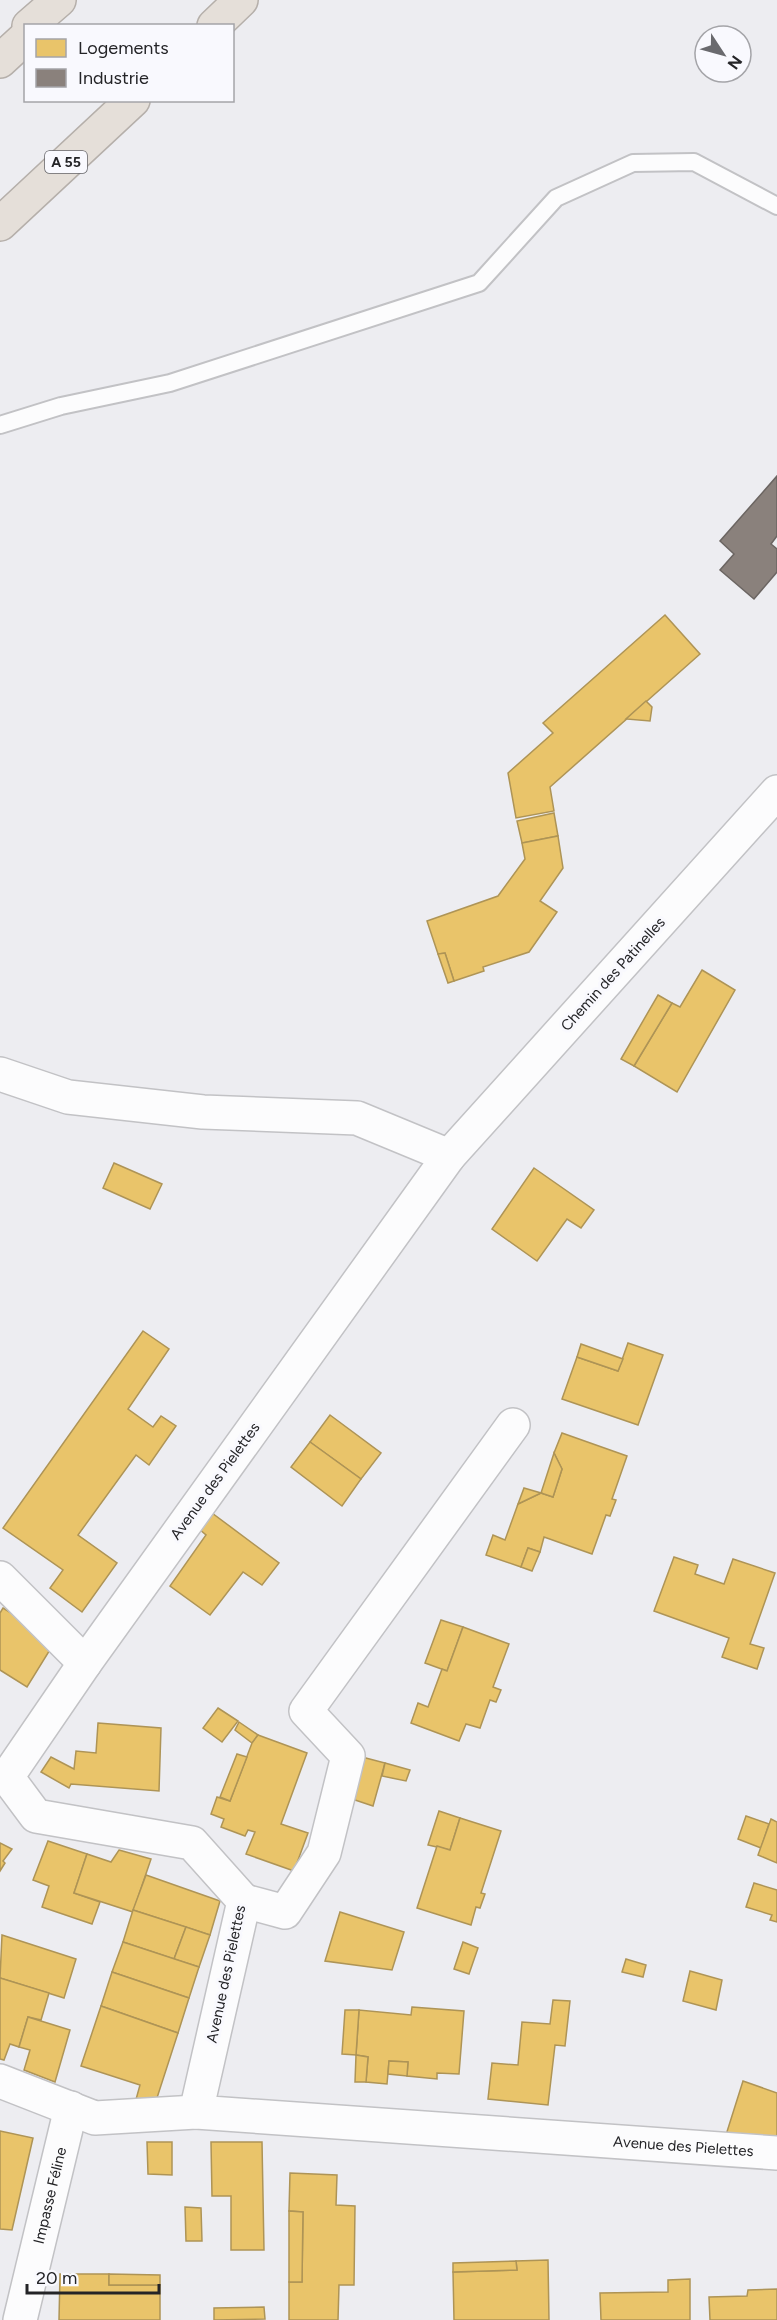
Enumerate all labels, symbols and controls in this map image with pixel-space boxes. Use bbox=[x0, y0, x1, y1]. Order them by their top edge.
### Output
legend bbox=[24, 24, 234, 102]
north arrow bbox=[693, 24, 753, 84]
text: Logements bbox=[78, 37, 169, 59]
text: N bbox=[723, 52, 746, 73]
text: Industrie bbox=[78, 67, 149, 89]
road number: A 55 bbox=[45, 151, 87, 173]
street label: Chemin des Patinelles bbox=[557, 913, 669, 1035]
street label: Avenue des Pielettes bbox=[166, 1419, 264, 1543]
street label: Avenue des Pielettes bbox=[203, 1903, 249, 2045]
street label: Avenue des Pielettes bbox=[613, 2132, 754, 2160]
street label: Impasse Féline bbox=[30, 2145, 70, 2246]
scale bar bbox=[27, 2257, 159, 2295]
text: 20 m bbox=[36, 2267, 77, 2289]

